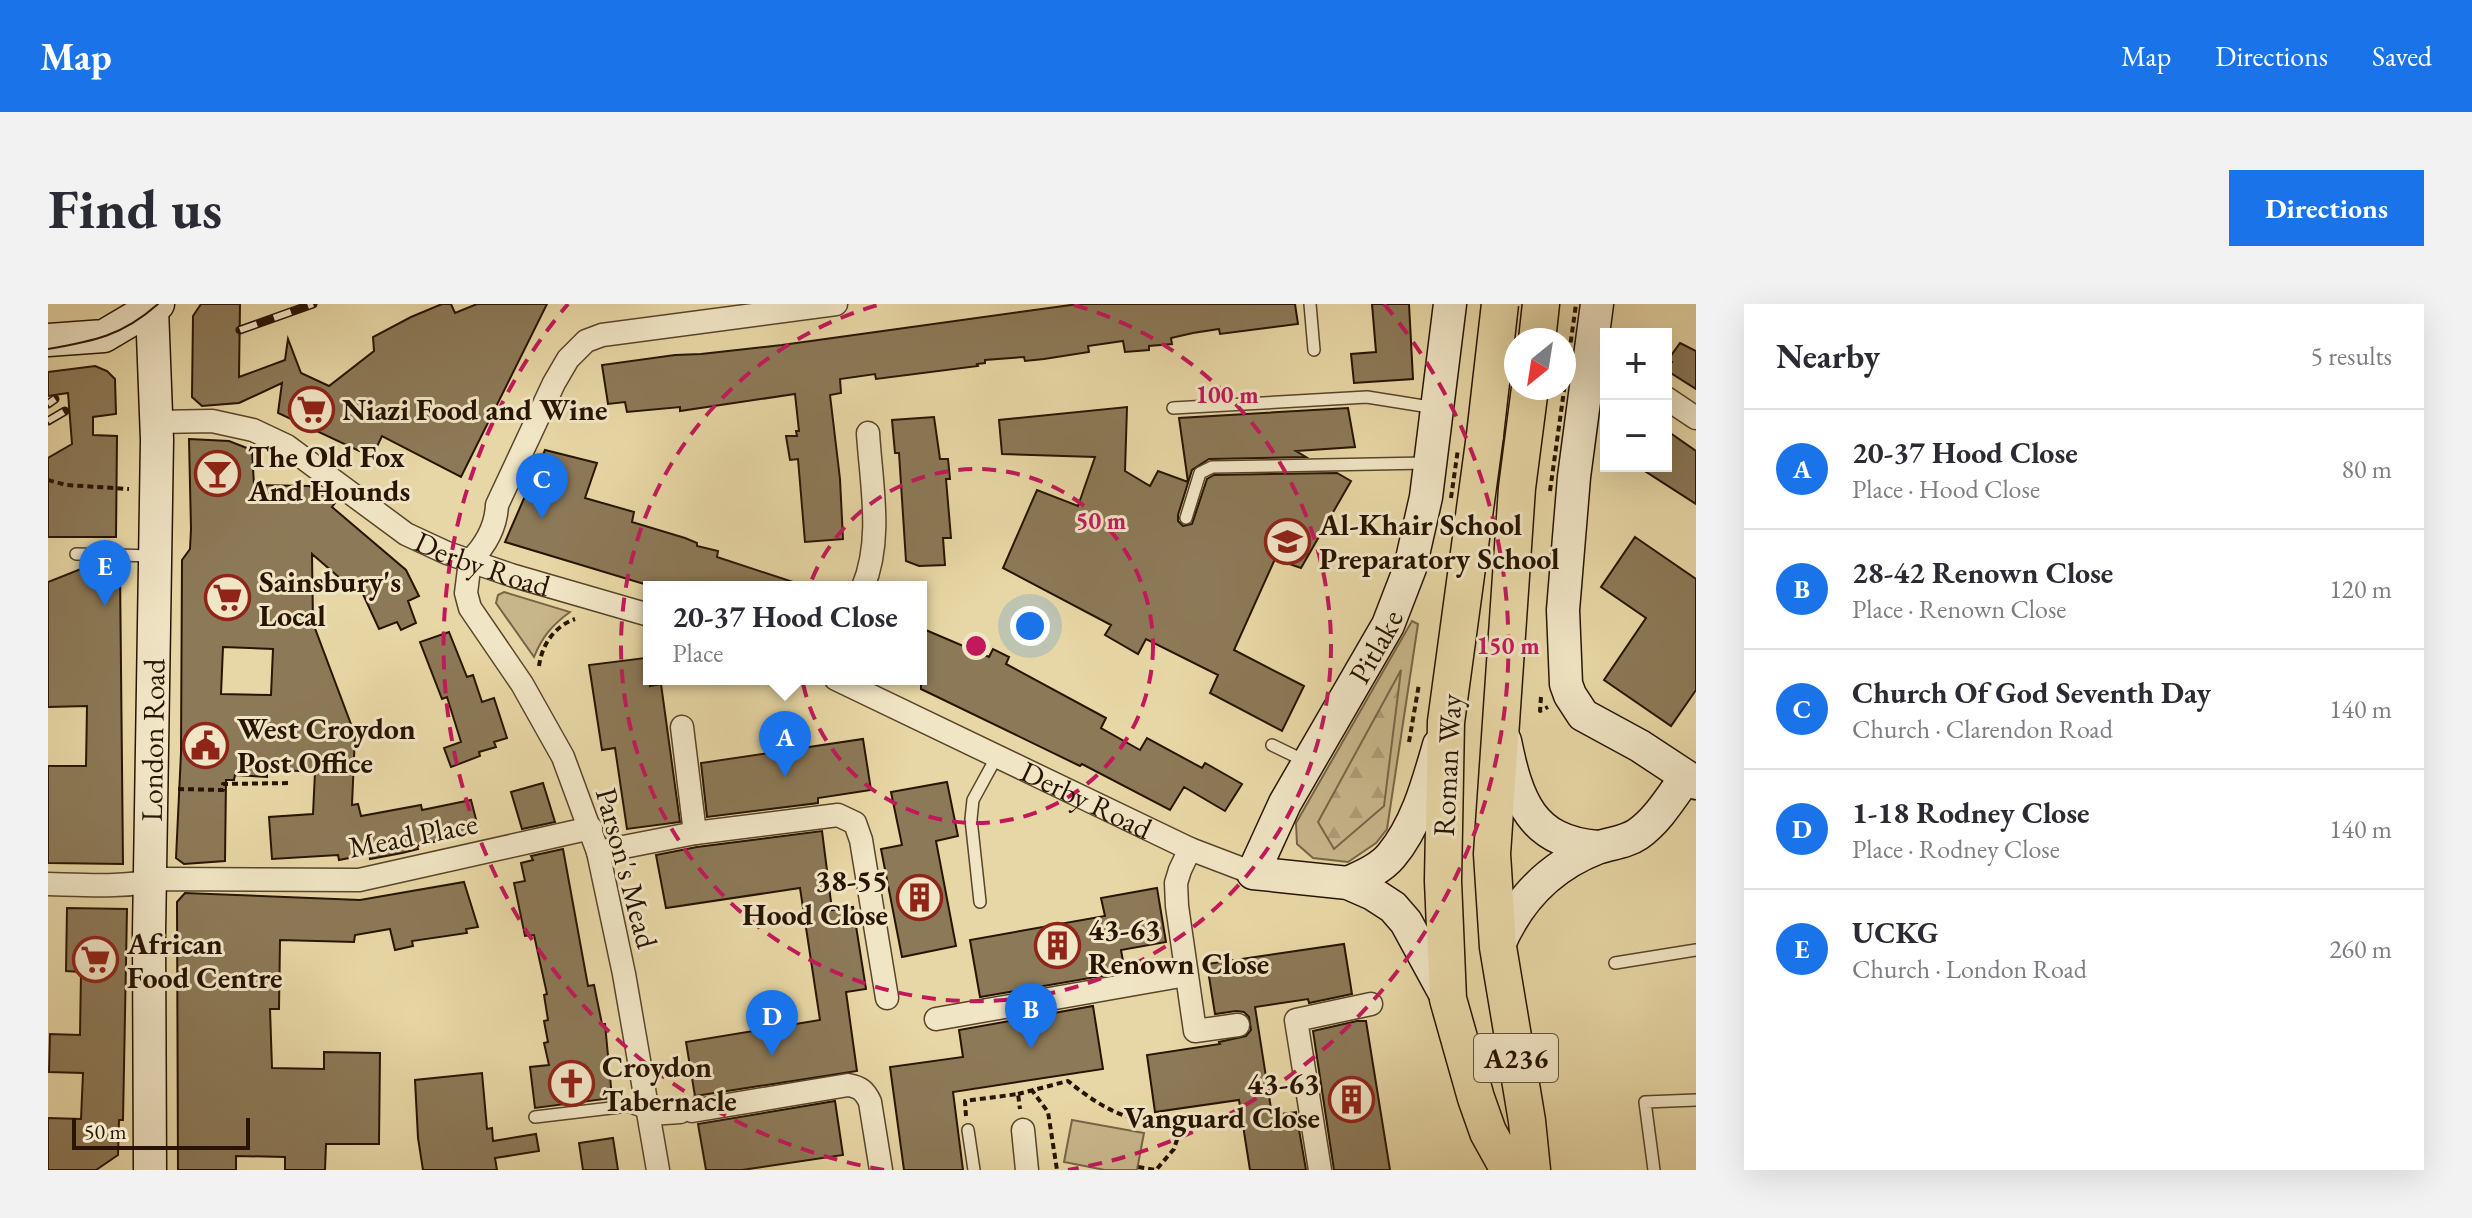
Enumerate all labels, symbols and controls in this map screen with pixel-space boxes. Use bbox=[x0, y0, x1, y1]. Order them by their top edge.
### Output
text: Map bbox=[40, 32, 112, 81]
text: Map bbox=[2121, 38, 2171, 74]
text: Directions bbox=[2215, 38, 2328, 74]
text: Saved bbox=[2372, 38, 2432, 74]
button: Directions bbox=[2229, 170, 2424, 246]
text: Find us bbox=[48, 172, 222, 245]
north arrow bbox=[1504, 328, 1576, 400]
map controls bbox=[1600, 328, 1672, 472]
button: + bbox=[1600, 328, 1672, 400]
text: Nearby bbox=[1776, 334, 1880, 378]
text: 5 results bbox=[2311, 339, 2392, 373]
text: 100 m bbox=[1195, 379, 1259, 410]
supermarket icon: Niazi Food and Wine bbox=[287, 385, 335, 433]
place label: Niazi Food and Wine bbox=[342, 390, 607, 429]
button: − bbox=[1600, 400, 1672, 472]
text: 20-37 Hood Close bbox=[1852, 433, 2078, 472]
place label: The Old Fox And Hounds bbox=[247, 437, 410, 510]
bar icon: The Old Fox And Hounds bbox=[193, 449, 241, 497]
text: A bbox=[1793, 452, 1811, 486]
text: 80 m bbox=[2342, 452, 2392, 486]
pin: C bbox=[516, 453, 568, 519]
text: Place · Hood Close bbox=[1852, 472, 2040, 506]
text: 50 m bbox=[1076, 505, 1126, 536]
place label: Al-Khair School Preparatory School bbox=[1318, 505, 1560, 578]
school or university icon: Al-Khair School Preparatory School bbox=[1264, 517, 1312, 565]
street label: Derby Road bbox=[409, 521, 556, 605]
pin: E bbox=[79, 540, 131, 606]
text: 28-42 Renown Close bbox=[1852, 553, 2113, 592]
place label: Sainsbury's Local bbox=[259, 562, 401, 635]
text: B bbox=[1794, 572, 1810, 606]
text: 120 m bbox=[2329, 572, 2392, 606]
supermarket icon: Sainsbury's Local bbox=[204, 574, 252, 622]
popup bbox=[643, 581, 927, 685]
text: Place · Renown Close bbox=[1852, 592, 2067, 626]
text: 20-37 Hood Close bbox=[672, 597, 898, 636]
street label: Pitlake bbox=[1339, 605, 1411, 690]
your location bbox=[1010, 606, 1050, 646]
text: 150 m bbox=[1476, 630, 1540, 661]
centre of rings bbox=[962, 632, 990, 660]
text: Place bbox=[672, 636, 723, 670]
street label: London Road bbox=[131, 657, 173, 822]
text: Church Of God Seventh Day bbox=[1852, 673, 2211, 712]
street label: Roman Way bbox=[1424, 692, 1470, 837]
text: C bbox=[1793, 692, 1811, 726]
text: 140 m bbox=[2329, 692, 2392, 726]
place label: West Croydon Post Office bbox=[237, 709, 416, 782]
pin: A bbox=[759, 711, 811, 777]
text: Church · Clarendon Road bbox=[1852, 712, 2113, 746]
public building icon: West Croydon Post Office bbox=[182, 721, 230, 769]
street label: Derby Road bbox=[1015, 751, 1159, 848]
street label: Parson's Mead bbox=[587, 784, 667, 953]
text: 1-18 Rodney Close bbox=[1852, 793, 2089, 832]
street label: Mead Place bbox=[345, 803, 481, 867]
text: D bbox=[1792, 812, 1812, 846]
text: 140 m bbox=[2329, 812, 2392, 846]
text: Place · Rodney Close bbox=[1852, 832, 2060, 866]
place label: 38-55 Hood Close bbox=[742, 861, 888, 934]
building icon: 38-55 Hood Close bbox=[895, 873, 943, 921]
place label: 43-63 Renown Close bbox=[1088, 910, 1269, 983]
text: UCKG bbox=[1852, 913, 1939, 952]
building icon: 43-63 Renown Close bbox=[1033, 922, 1081, 970]
place label: African Food Centre bbox=[126, 924, 282, 997]
text: E bbox=[1795, 932, 1809, 966]
text: 260 m bbox=[2329, 932, 2392, 966]
supermarket icon: African Food Centre bbox=[72, 936, 120, 984]
text: Church · London Road bbox=[1852, 952, 2087, 986]
pin: B bbox=[1005, 983, 1057, 1049]
pin: D bbox=[746, 990, 798, 1056]
road number: A236 bbox=[1474, 1034, 1558, 1082]
place label: Croydon Tabernacle bbox=[602, 1047, 737, 1120]
church icon: Croydon Tabernacle bbox=[547, 1059, 595, 1107]
place label: 43-63 Vanguard Close bbox=[1124, 1064, 1320, 1137]
building icon: 43-63 Vanguard Close bbox=[1327, 1076, 1375, 1124]
scale bar bbox=[72, 1114, 250, 1150]
text: 50 m bbox=[84, 1117, 127, 1146]

